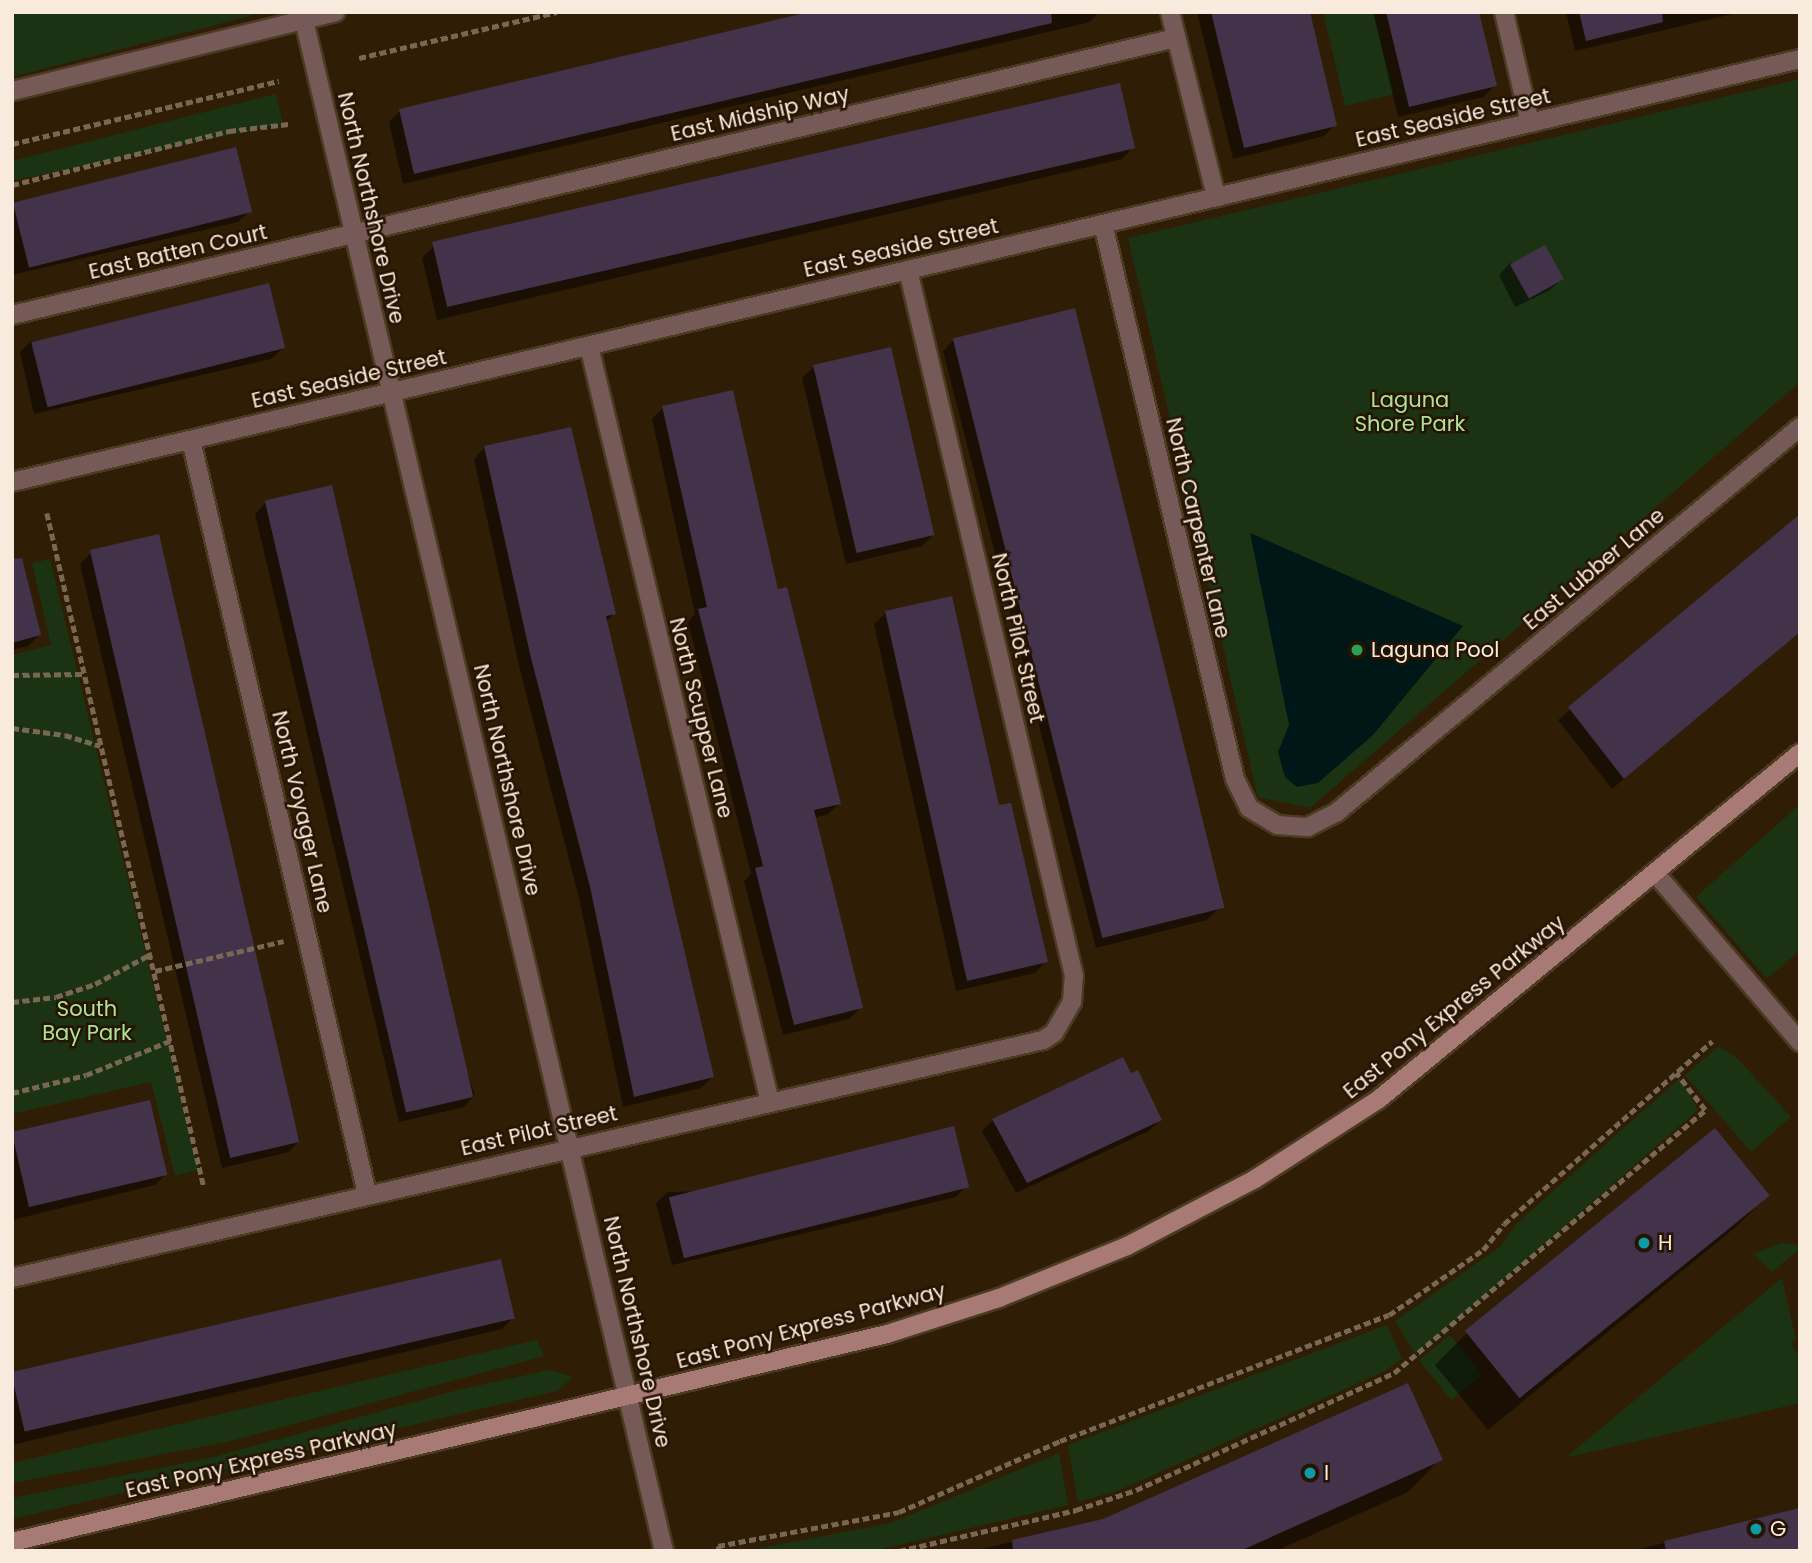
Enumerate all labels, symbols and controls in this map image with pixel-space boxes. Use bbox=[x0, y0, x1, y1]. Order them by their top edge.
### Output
street label: East Midship Way bbox=[668, 81, 852, 147]
street label: East Seaside Street bbox=[1353, 83, 1553, 153]
street label: North Northshore Drive bbox=[332, 90, 410, 326]
street label: East Seaside Street bbox=[801, 213, 1001, 283]
street label: East Batten Court bbox=[86, 219, 270, 285]
street label: East Seaside Street bbox=[249, 344, 449, 414]
park label: Laguna Shore Park bbox=[1355, 387, 1465, 437]
street label: North Carpenter Lane bbox=[1160, 415, 1236, 641]
street label: East Lubber Lane bbox=[1518, 503, 1670, 635]
street label: North Pilot Street bbox=[986, 551, 1050, 725]
street label: North Scupper Lane bbox=[664, 615, 738, 821]
place label: Laguna Pool bbox=[1371, 637, 1499, 663]
marker: Laguna Pool bbox=[1349, 642, 1365, 658]
street label: North Northshore Drive bbox=[468, 662, 546, 898]
street label: North Voyager Lane bbox=[266, 708, 338, 916]
street label: East Pony Express Parkway bbox=[1338, 910, 1570, 1104]
park label: South Bay Park bbox=[42, 996, 132, 1046]
street label: East Pilot Street bbox=[458, 1101, 620, 1161]
street label: North Northshore Drive bbox=[598, 1214, 676, 1450]
place label: H bbox=[1658, 1230, 1673, 1256]
marker: H bbox=[1636, 1235, 1652, 1251]
street label: East Pony Express Parkway bbox=[674, 1278, 948, 1374]
street label: East Pony Express Parkway bbox=[123, 1417, 399, 1503]
place label: I bbox=[1324, 1460, 1329, 1486]
marker: I bbox=[1302, 1465, 1318, 1481]
place label: G bbox=[1770, 1516, 1786, 1542]
marker: G bbox=[1748, 1521, 1764, 1537]

